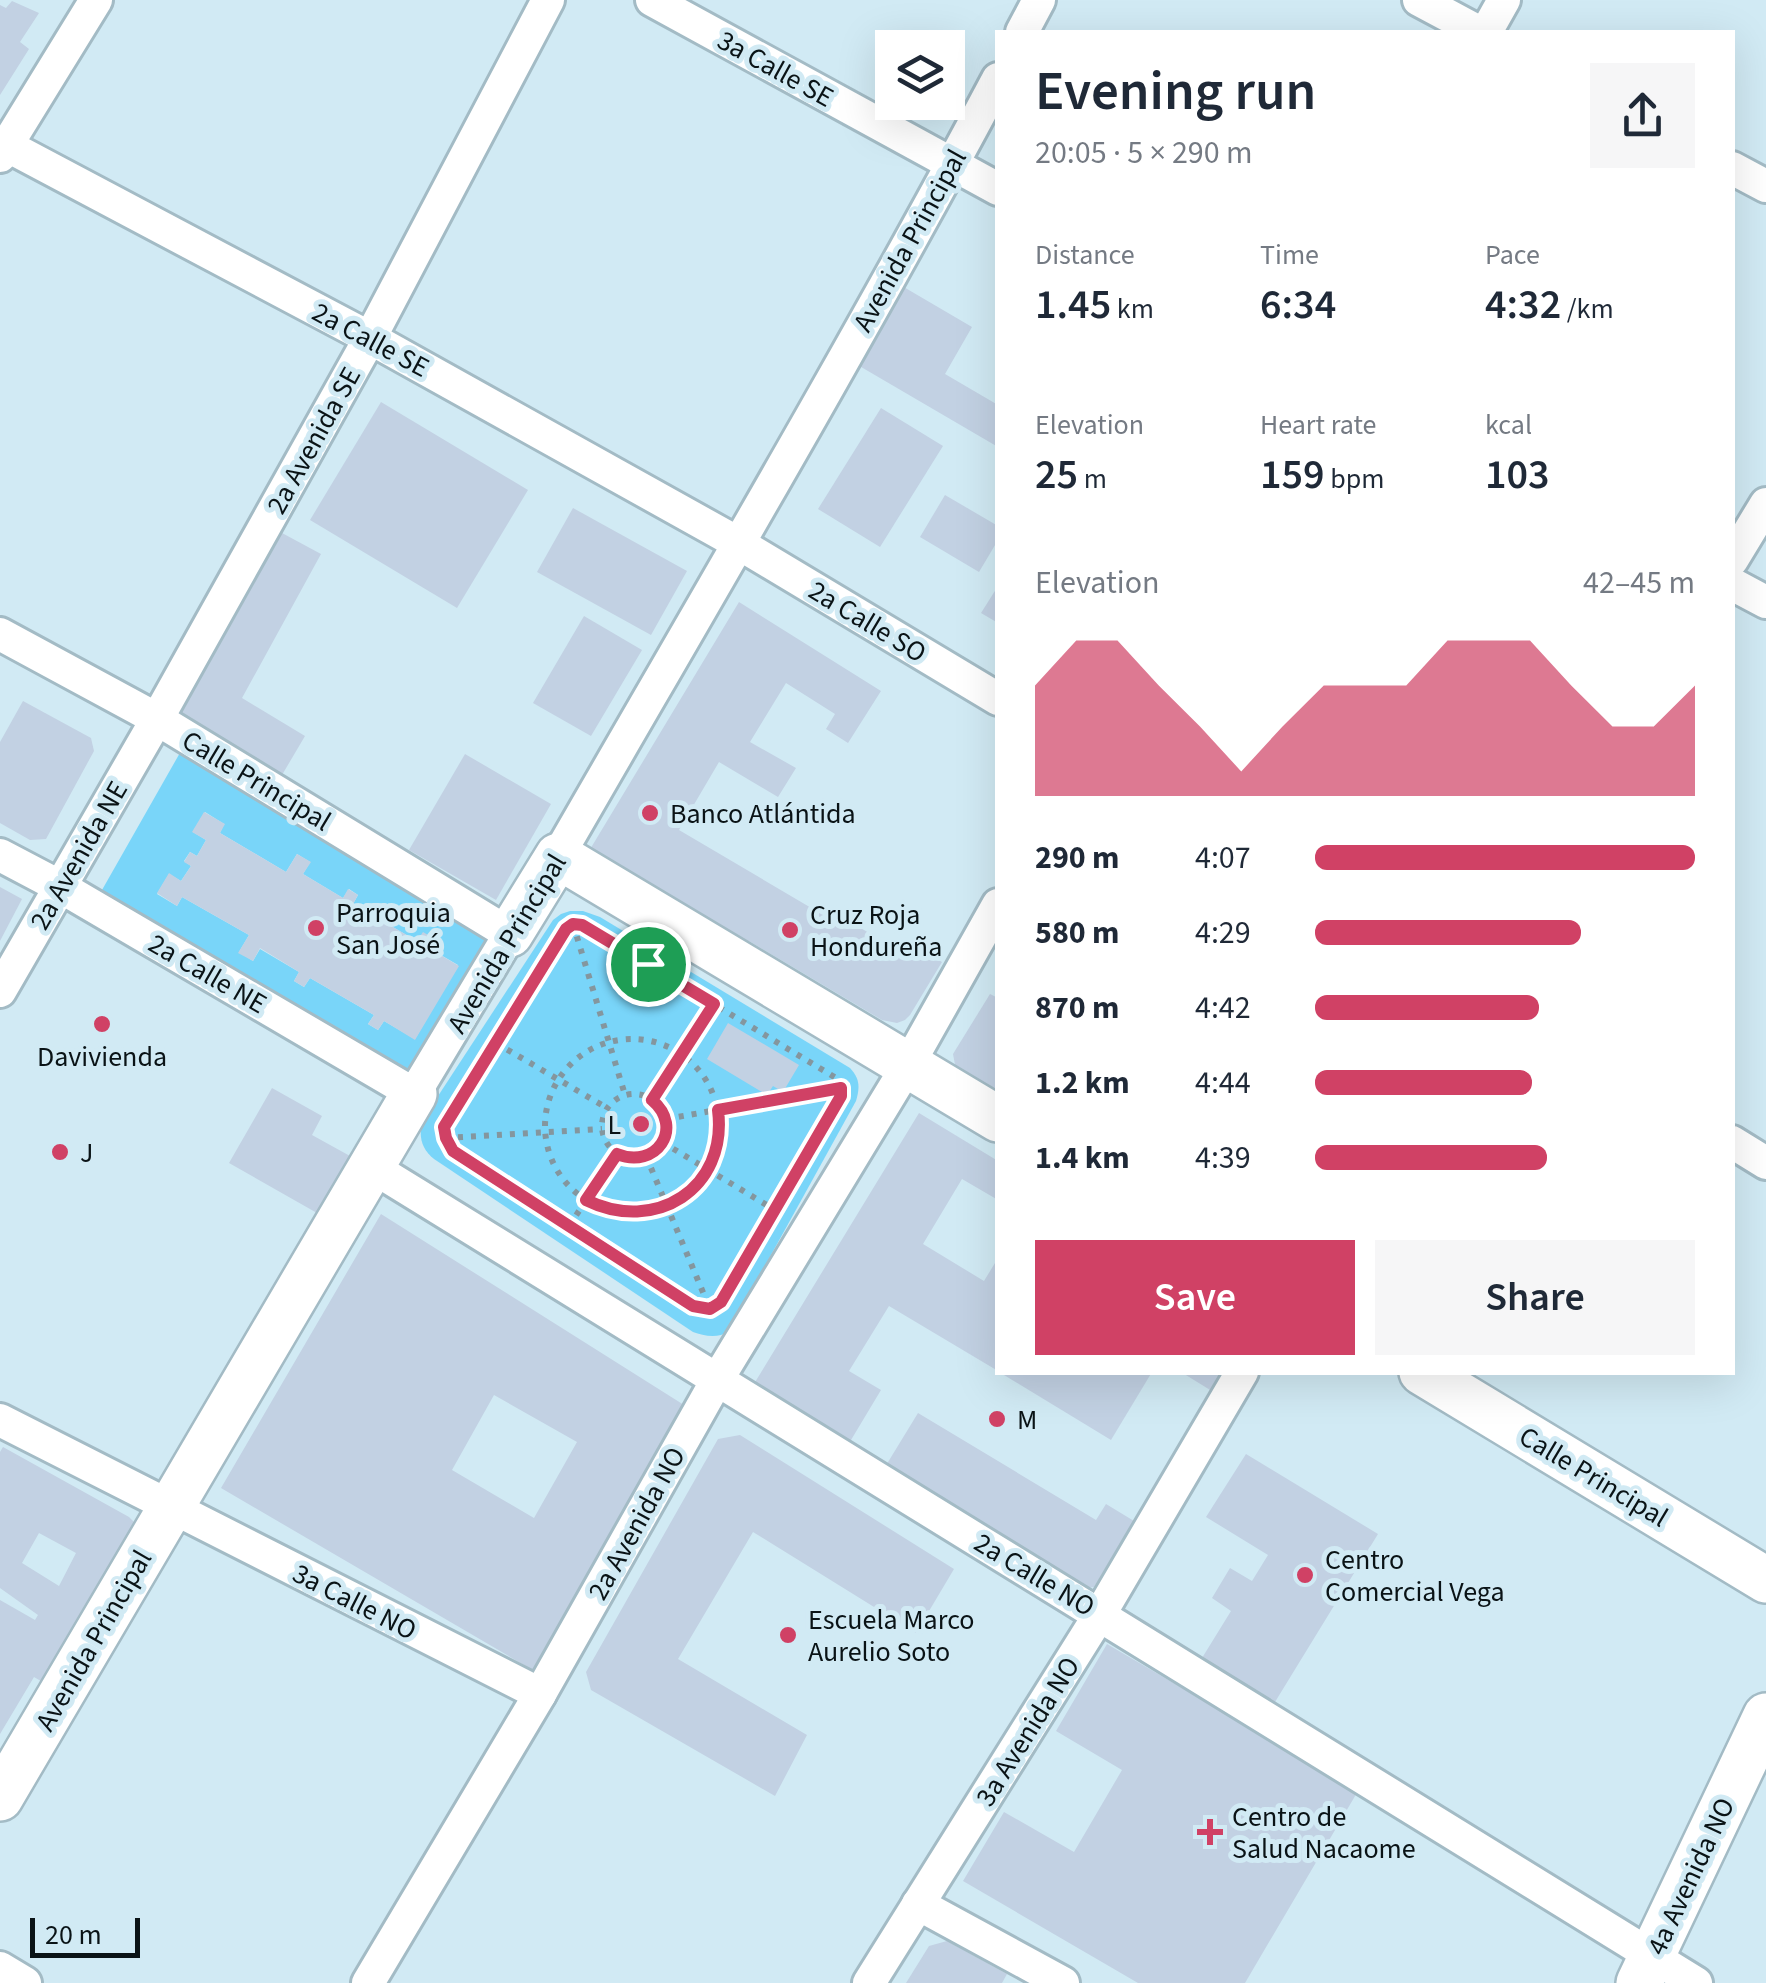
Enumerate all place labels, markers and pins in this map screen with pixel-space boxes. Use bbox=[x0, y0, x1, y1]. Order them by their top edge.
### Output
place label: Banco Atlántida bbox=[670, 794, 856, 834]
marker: Banco Atlántida bbox=[639, 802, 661, 824]
place label: Parroquia San José bbox=[336, 893, 451, 965]
place label: Cruz Roja Hondureña bbox=[810, 895, 942, 967]
marker: Parroquia San José bbox=[305, 917, 327, 939]
marker: Cruz Roja Hondureña bbox=[779, 919, 801, 941]
pin bbox=[606, 922, 691, 1007]
marker: Davivienda bbox=[91, 1013, 113, 1035]
place label: Davivienda bbox=[37, 1037, 167, 1077]
place label: L bbox=[607, 1105, 621, 1145]
marker: L bbox=[630, 1113, 652, 1135]
place label: J bbox=[80, 1133, 93, 1173]
marker: J bbox=[49, 1141, 71, 1163]
place label: M bbox=[1017, 1400, 1037, 1440]
marker: M bbox=[986, 1408, 1008, 1430]
place label: Centro Comercial Vega bbox=[1325, 1540, 1505, 1612]
marker: Centro Comercial Vega bbox=[1294, 1564, 1316, 1586]
place label: Escuela Marco Aurelio Soto bbox=[808, 1600, 975, 1672]
marker: Escuela Marco Aurelio Soto bbox=[777, 1624, 799, 1646]
place label: Centro de Salud Nacaome bbox=[1232, 1797, 1416, 1869]
marker: Centro de Salud Nacaome bbox=[1197, 1819, 1223, 1845]

